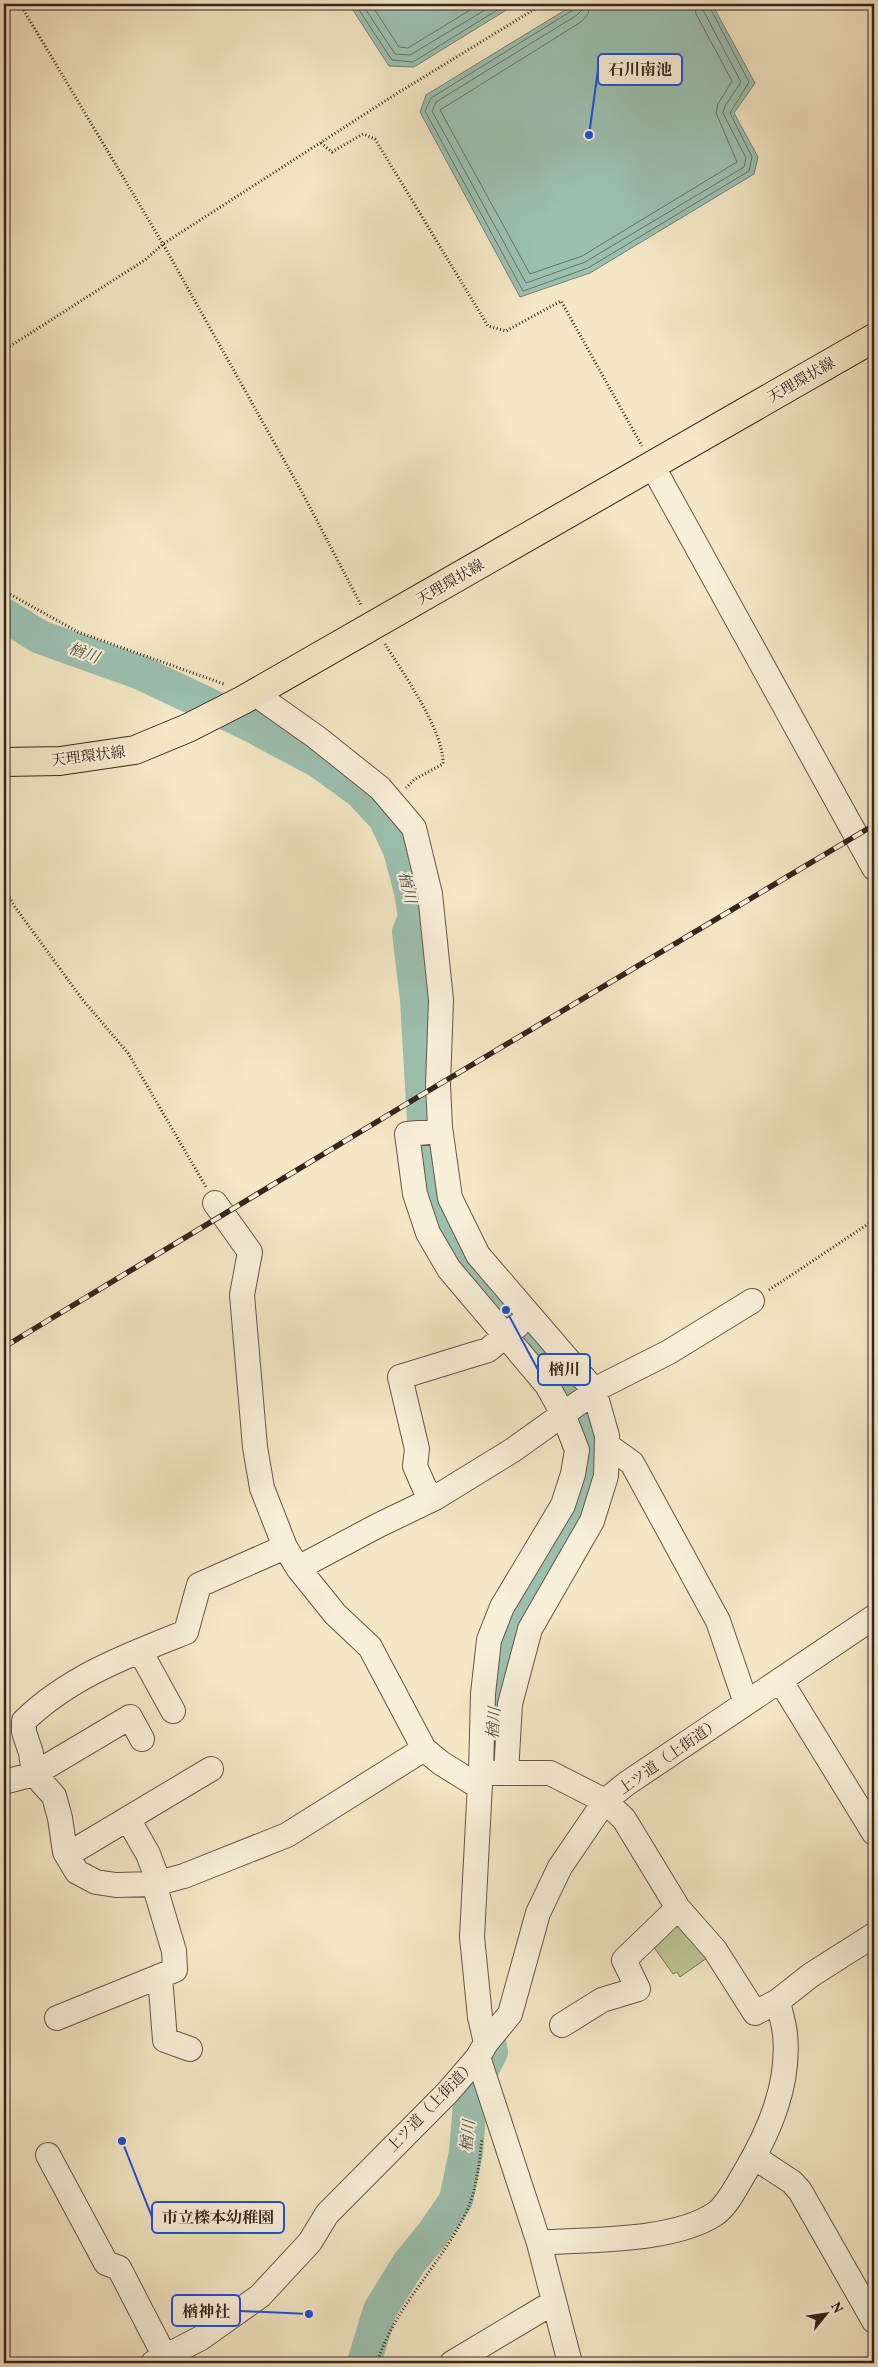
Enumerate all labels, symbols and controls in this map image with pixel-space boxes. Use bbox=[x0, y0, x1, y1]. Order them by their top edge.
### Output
callout: 石川南池 bbox=[598, 54, 682, 85]
text: 石川南池 bbox=[608, 60, 672, 82]
street label: 天理環状線 bbox=[764, 353, 839, 409]
street label: 天理環状線 bbox=[413, 555, 488, 611]
water label: 楢川 bbox=[65, 638, 104, 670]
street label: 天理環状線 bbox=[50, 742, 127, 772]
water label: 楢川 bbox=[392, 869, 421, 907]
callout: 楢川 bbox=[538, 1354, 590, 1385]
text: 楢川 bbox=[548, 1360, 580, 1382]
water label: 楢川 bbox=[483, 1704, 507, 1740]
street label: 上ツ道（上街道） bbox=[615, 1714, 725, 1800]
street label: 上ツ道（上街道） bbox=[383, 2057, 481, 2158]
water label: 楢川 bbox=[457, 2117, 482, 2153]
callout: 市立檪本幼稚園 bbox=[152, 2202, 284, 2233]
text: 市立檪本幼稚園 bbox=[162, 2208, 274, 2230]
north arrow bbox=[800, 2290, 850, 2340]
callout: 楢神社 bbox=[172, 2295, 240, 2326]
text: N bbox=[825, 2299, 847, 2317]
text: 楢神社 bbox=[182, 2302, 230, 2324]

